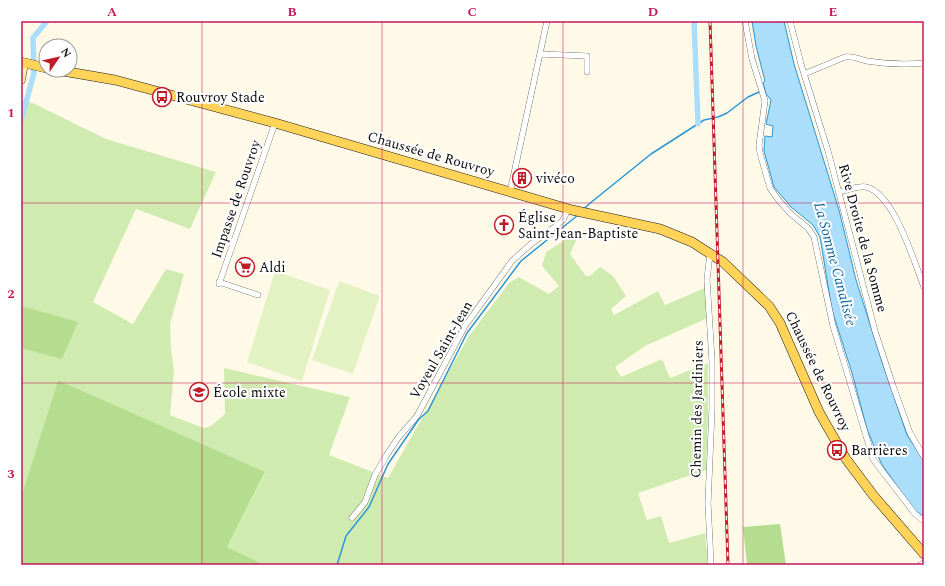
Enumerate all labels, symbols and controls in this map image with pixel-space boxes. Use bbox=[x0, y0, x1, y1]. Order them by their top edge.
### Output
text: A bbox=[107, 2, 117, 22]
text: B bbox=[287, 2, 297, 22]
text: C bbox=[467, 2, 477, 22]
text: D bbox=[648, 2, 658, 22]
text: E bbox=[829, 2, 838, 22]
north arrow bbox=[38, 38, 78, 78]
text: N bbox=[56, 44, 75, 61]
bus stop icon: Rouvroy Stade bbox=[151, 86, 173, 108]
place label: Rouvroy Stade bbox=[176, 87, 265, 108]
text: 1 bbox=[7, 103, 15, 123]
street label: Chaussée de Rouvroy bbox=[365, 126, 498, 183]
street label: Impasse de Rouvroy bbox=[206, 136, 267, 261]
street label: Rive Droite de la Somme bbox=[833, 161, 893, 315]
building icon: vivéco bbox=[511, 167, 533, 189]
place label: vivéco bbox=[535, 168, 575, 189]
water label: La Somme Canalisée bbox=[807, 199, 863, 329]
place label: Église Saint-Jean-Baptiste bbox=[518, 207, 638, 244]
church icon: Église Saint-Jean-Baptiste bbox=[493, 214, 515, 236]
supermarket icon: Aldi bbox=[234, 256, 256, 278]
place label: Aldi bbox=[259, 257, 286, 278]
text: 2 bbox=[7, 284, 15, 304]
street label: Voyeul Saint-Jean bbox=[404, 297, 478, 403]
street label: Chaussée de Rouvroy bbox=[780, 307, 857, 436]
street label: Chemin des Jardiniers bbox=[685, 340, 709, 478]
school or university icon: École mixte bbox=[188, 381, 210, 403]
place label: École mixte bbox=[213, 382, 286, 403]
bus stop icon: Barrières bbox=[826, 439, 848, 461]
place label: Barrières bbox=[851, 440, 908, 461]
text: 3 bbox=[7, 464, 15, 484]

